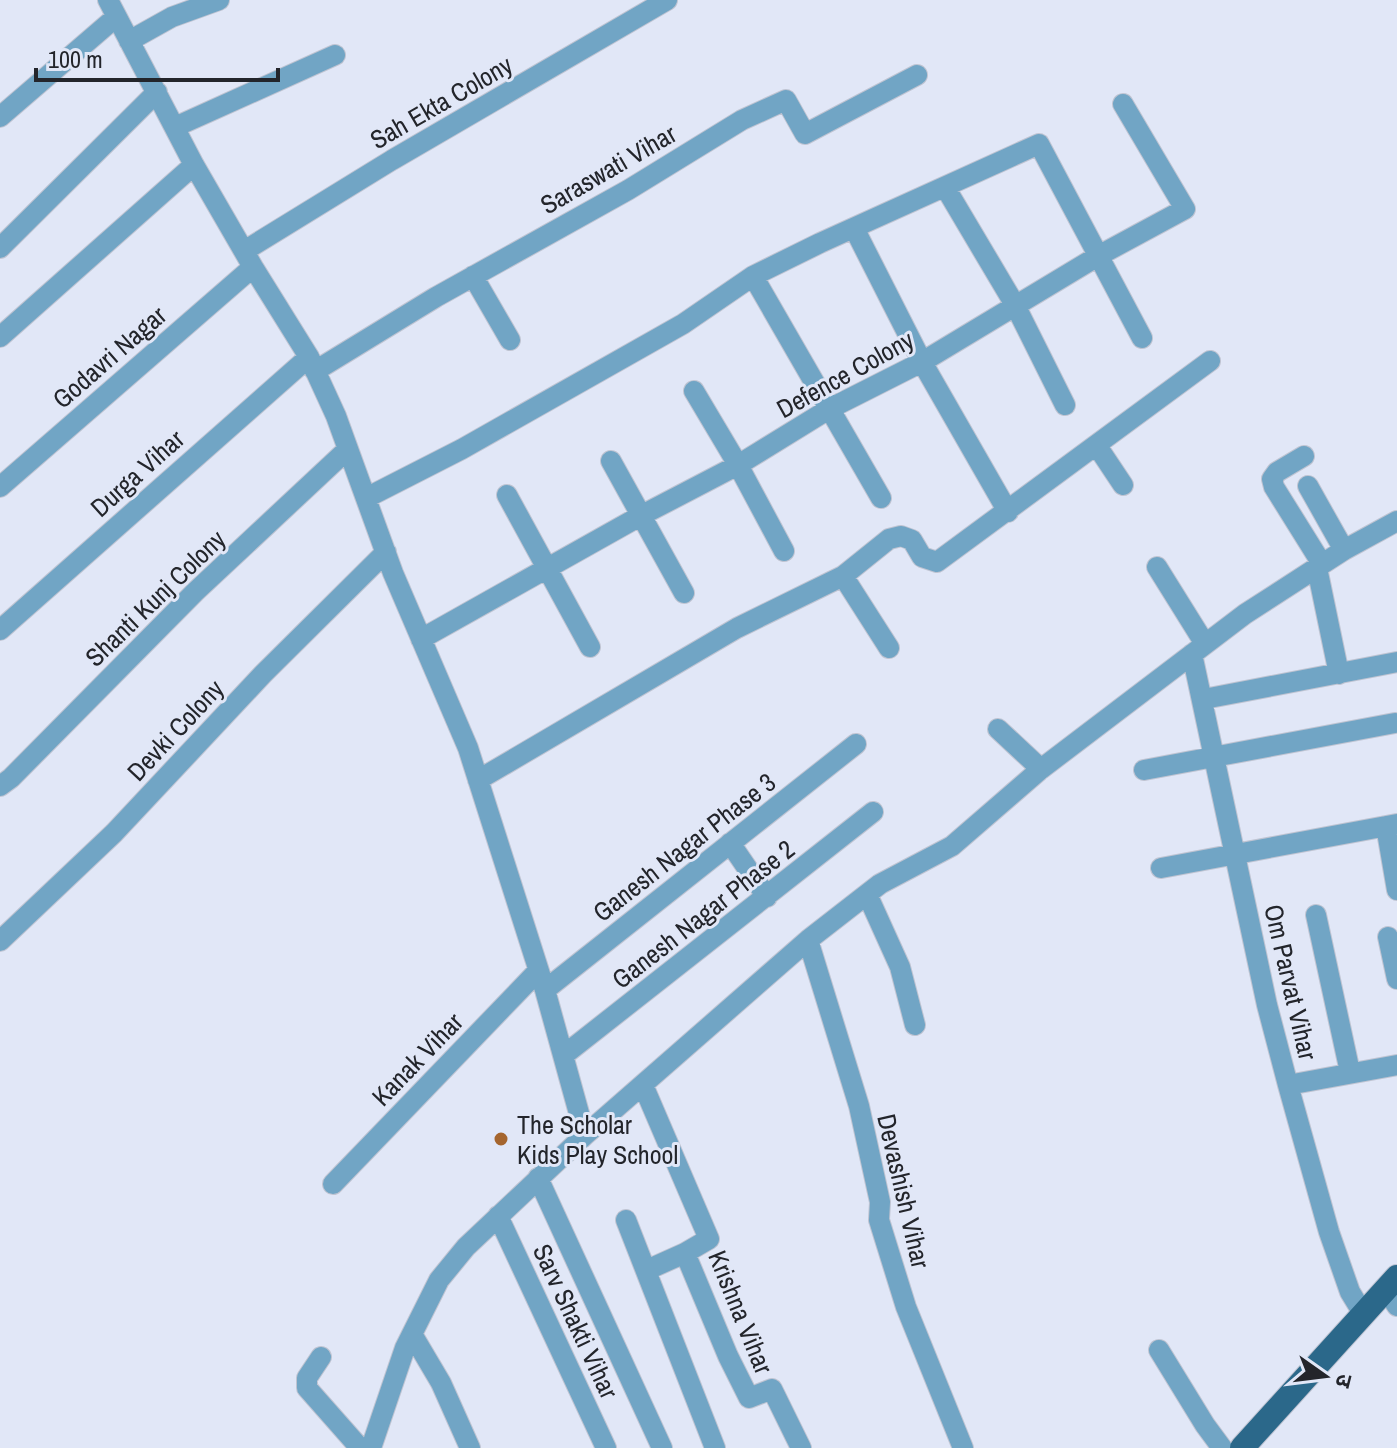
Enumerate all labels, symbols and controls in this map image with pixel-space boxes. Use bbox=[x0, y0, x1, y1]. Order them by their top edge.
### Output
scale bar bbox=[36, 32, 278, 82]
text: 100 m bbox=[48, 43, 103, 75]
street label: Sah Ekta Colony bbox=[363, 47, 519, 157]
street label: Saraswati Vihar bbox=[534, 116, 682, 222]
street label: Godavri Nagar bbox=[45, 298, 173, 416]
street label: Defence Colony bbox=[770, 322, 920, 426]
street label: Durga Vihar bbox=[83, 422, 191, 524]
street label: Shanti Kunj Colony bbox=[77, 522, 233, 674]
street label: Devki Colony bbox=[119, 671, 231, 788]
street label: Ganesh Nagar Phase 3 bbox=[585, 765, 783, 929]
street label: Ganesh Nagar Phase 2 bbox=[604, 832, 802, 996]
street label: Om Parvat Vihar bbox=[1256, 901, 1326, 1063]
street label: Kanak Vihar bbox=[364, 1005, 470, 1113]
place label: The Scholar Kids Play School bbox=[517, 1107, 678, 1172]
street label: Devashish Vihar bbox=[869, 1110, 939, 1272]
marker: The Scholar Kids Play School bbox=[492, 1130, 510, 1148]
street label: Sarv Shakti Vihar bbox=[525, 1238, 627, 1404]
street label: Krishna Vihar bbox=[700, 1245, 782, 1379]
north arrow bbox=[1285, 1336, 1365, 1416]
text: उ bbox=[1328, 1371, 1361, 1392]

